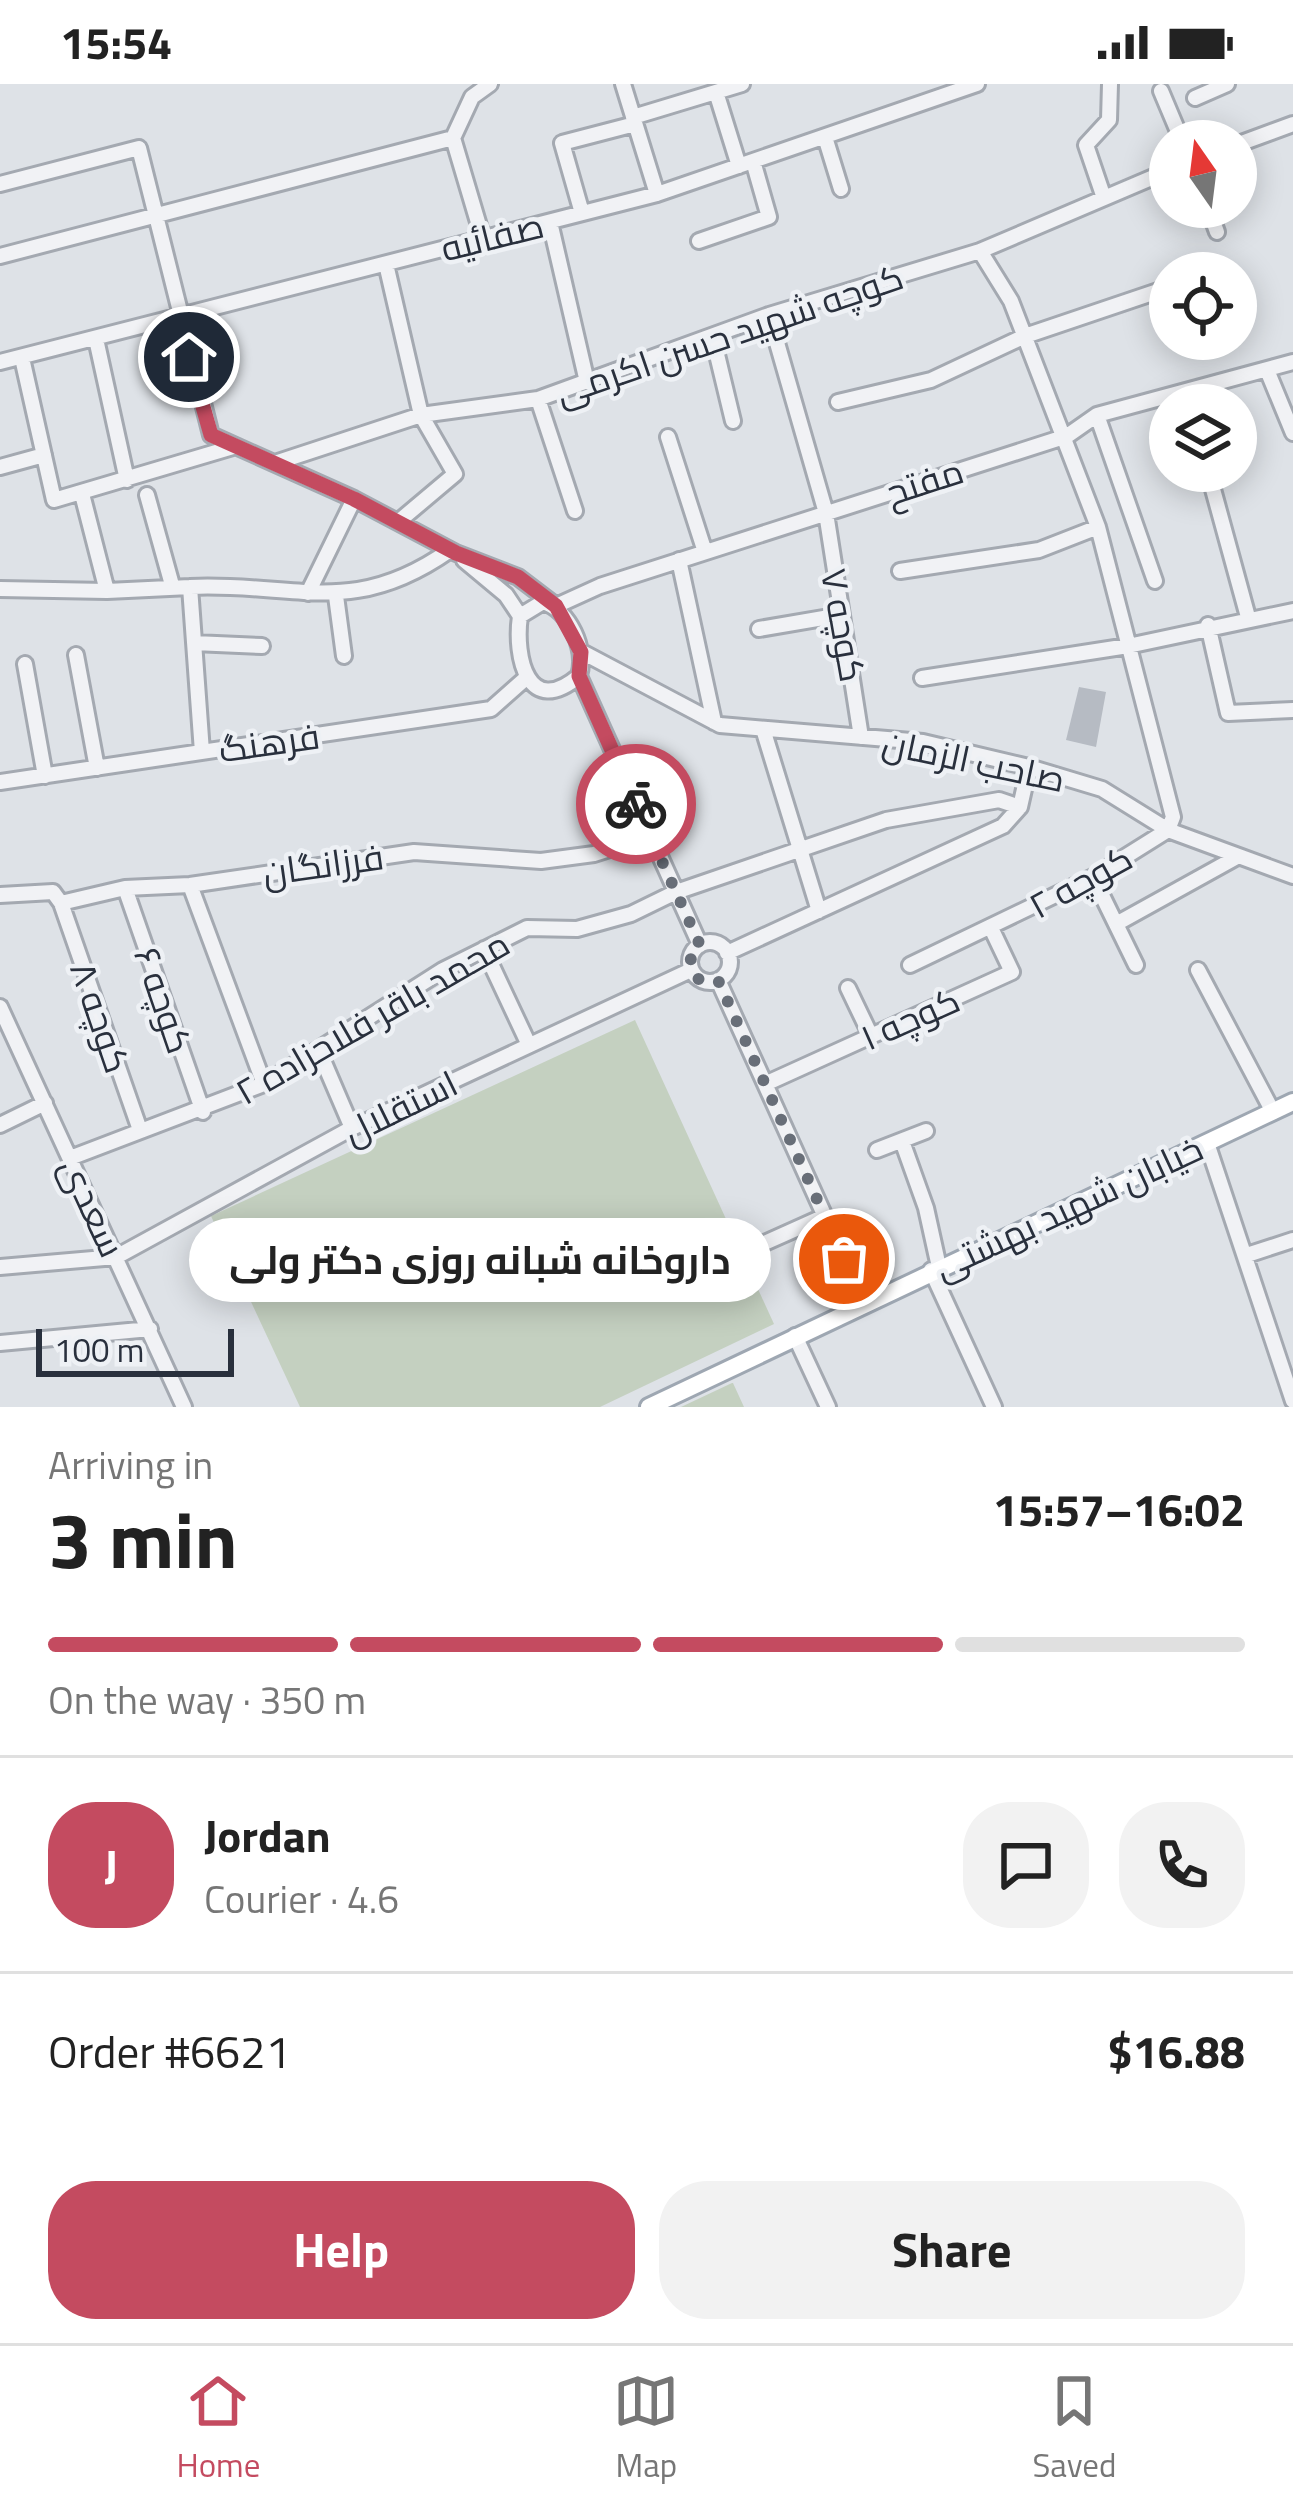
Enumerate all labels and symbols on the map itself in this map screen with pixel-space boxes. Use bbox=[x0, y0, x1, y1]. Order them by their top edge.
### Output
north arrow bbox=[1149, 120, 1257, 228]
street label: صفائیه bbox=[435, 197, 549, 275]
street label: کوچه شهید حسن اکرمی bbox=[548, 249, 910, 419]
pin bbox=[138, 306, 240, 408]
street label: مفتح bbox=[878, 443, 970, 519]
street label: کوچه ۷ bbox=[807, 564, 881, 686]
street label: فرهنگ bbox=[215, 708, 323, 776]
street label: صاحب الزمان bbox=[878, 714, 1070, 806]
courier bbox=[576, 744, 696, 864]
street label: فرزانگان bbox=[259, 828, 387, 900]
street label: کوچه ۲ bbox=[1018, 830, 1142, 932]
street label: محمد باقر فلاحزاده ۲ bbox=[224, 916, 520, 1118]
street label: کوچه ۶ bbox=[120, 939, 208, 1061]
street label: کوچه ۸ bbox=[56, 954, 146, 1080]
street label: کوچه ۱ bbox=[852, 972, 968, 1064]
street label: استقلال bbox=[333, 1056, 467, 1158]
street label: خیابان شهید بهشتی bbox=[924, 1121, 1212, 1293]
street label: سعدی bbox=[46, 1148, 140, 1266]
pin bbox=[793, 1208, 895, 1310]
callout: داروخانه شبانه روزی دکتر ولی bbox=[190, 1217, 772, 1301]
scale bar bbox=[36, 1323, 234, 1376]

